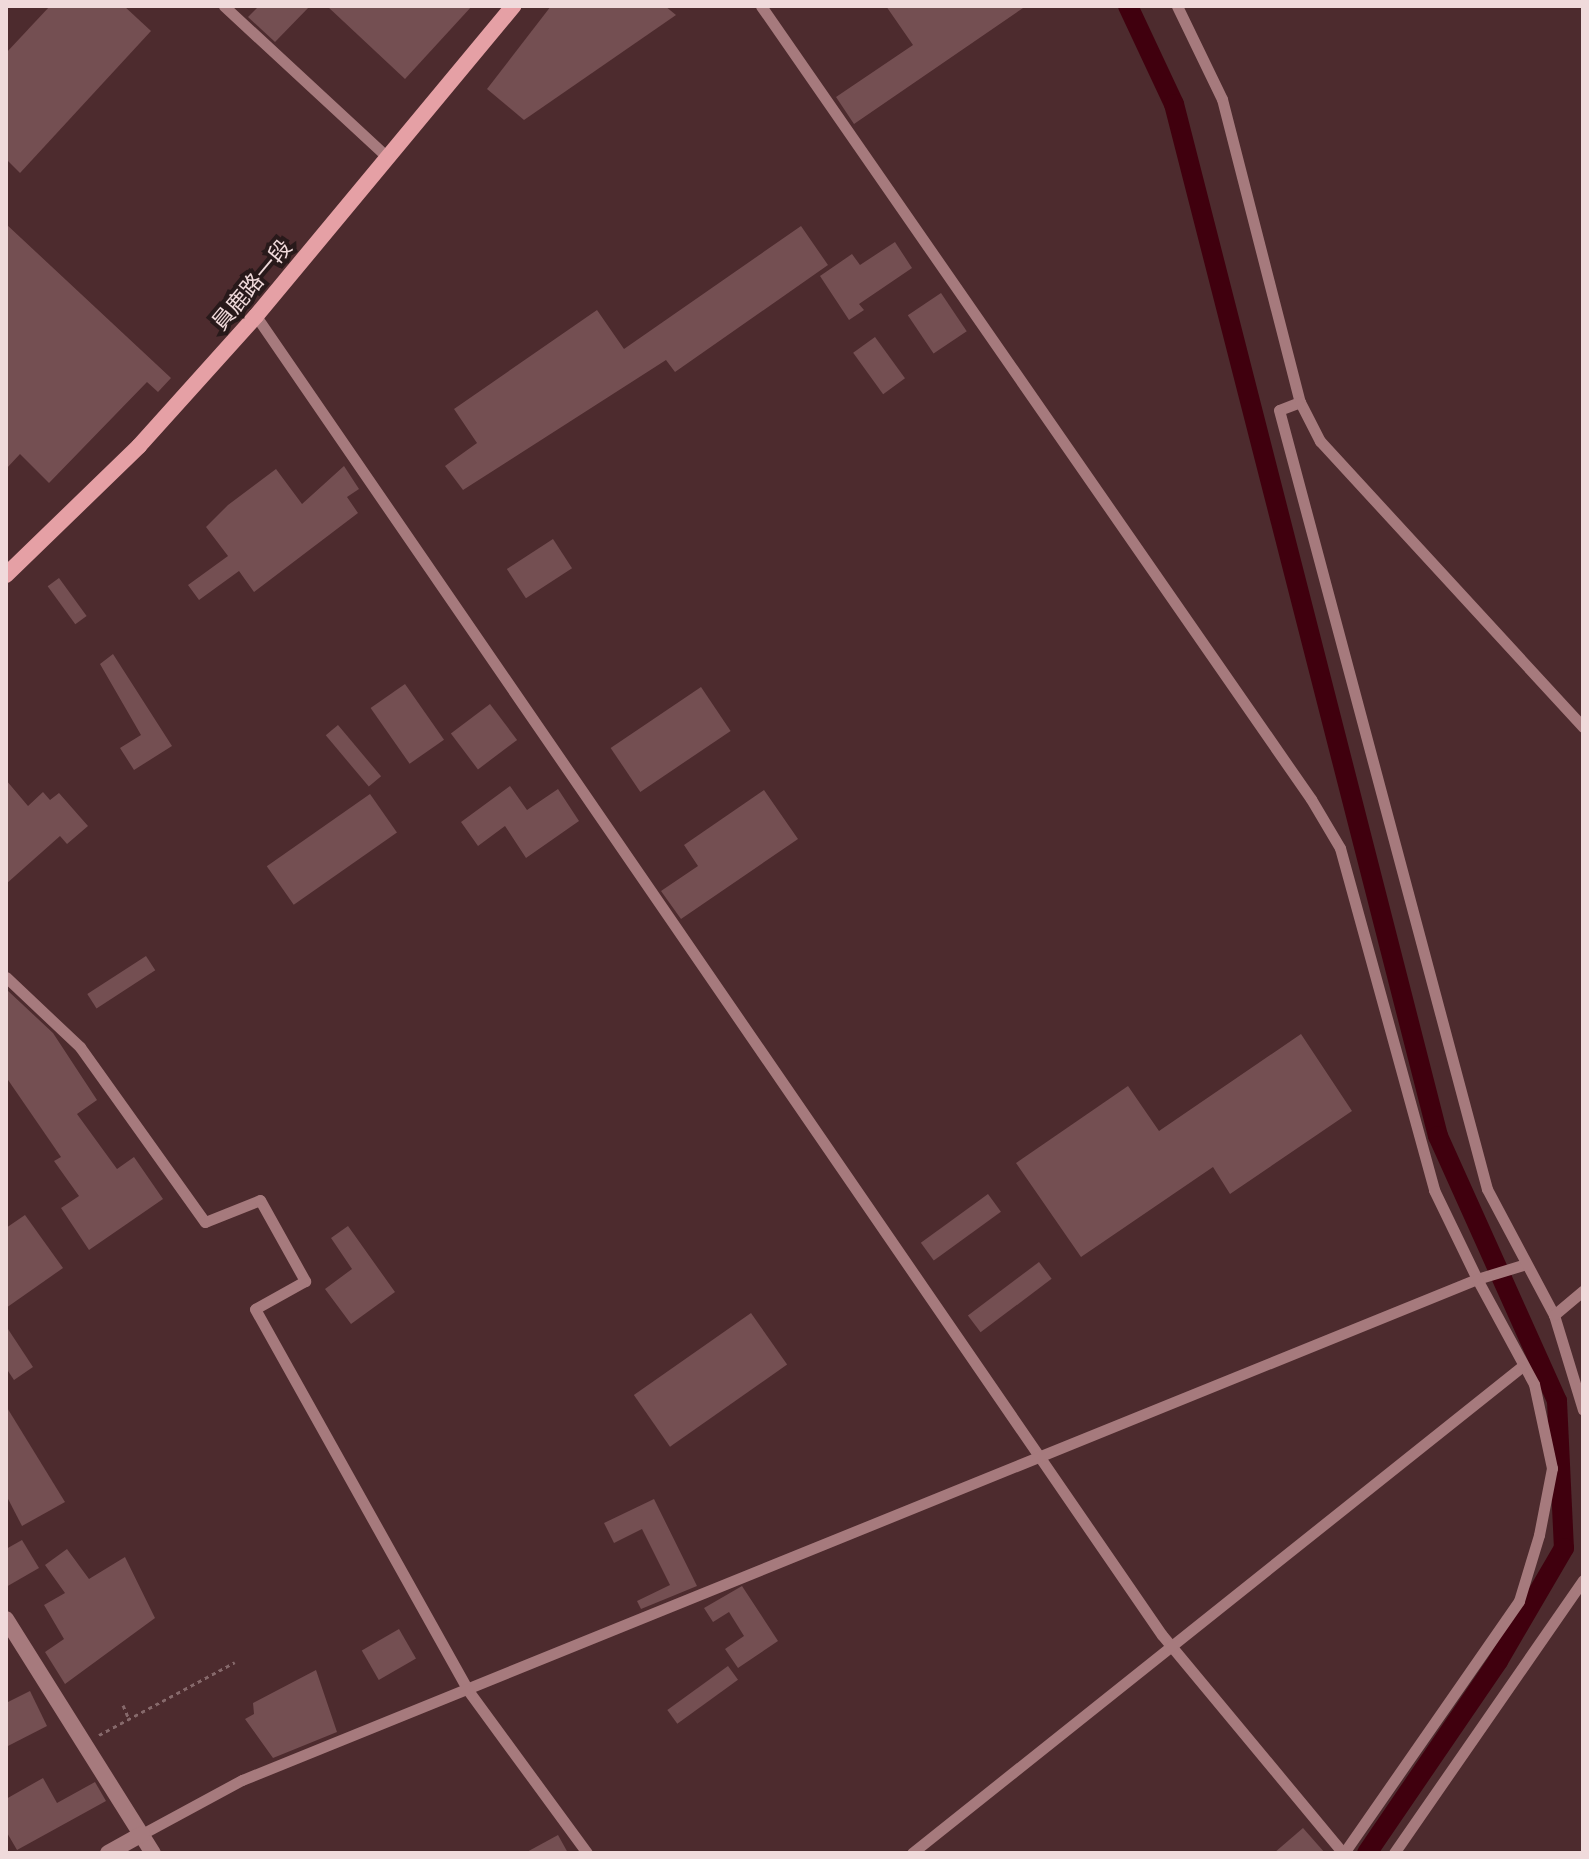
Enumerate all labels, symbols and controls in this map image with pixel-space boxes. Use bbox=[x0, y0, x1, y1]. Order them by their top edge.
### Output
street label: 員鹿路一段 bbox=[207, 234, 297, 336]

